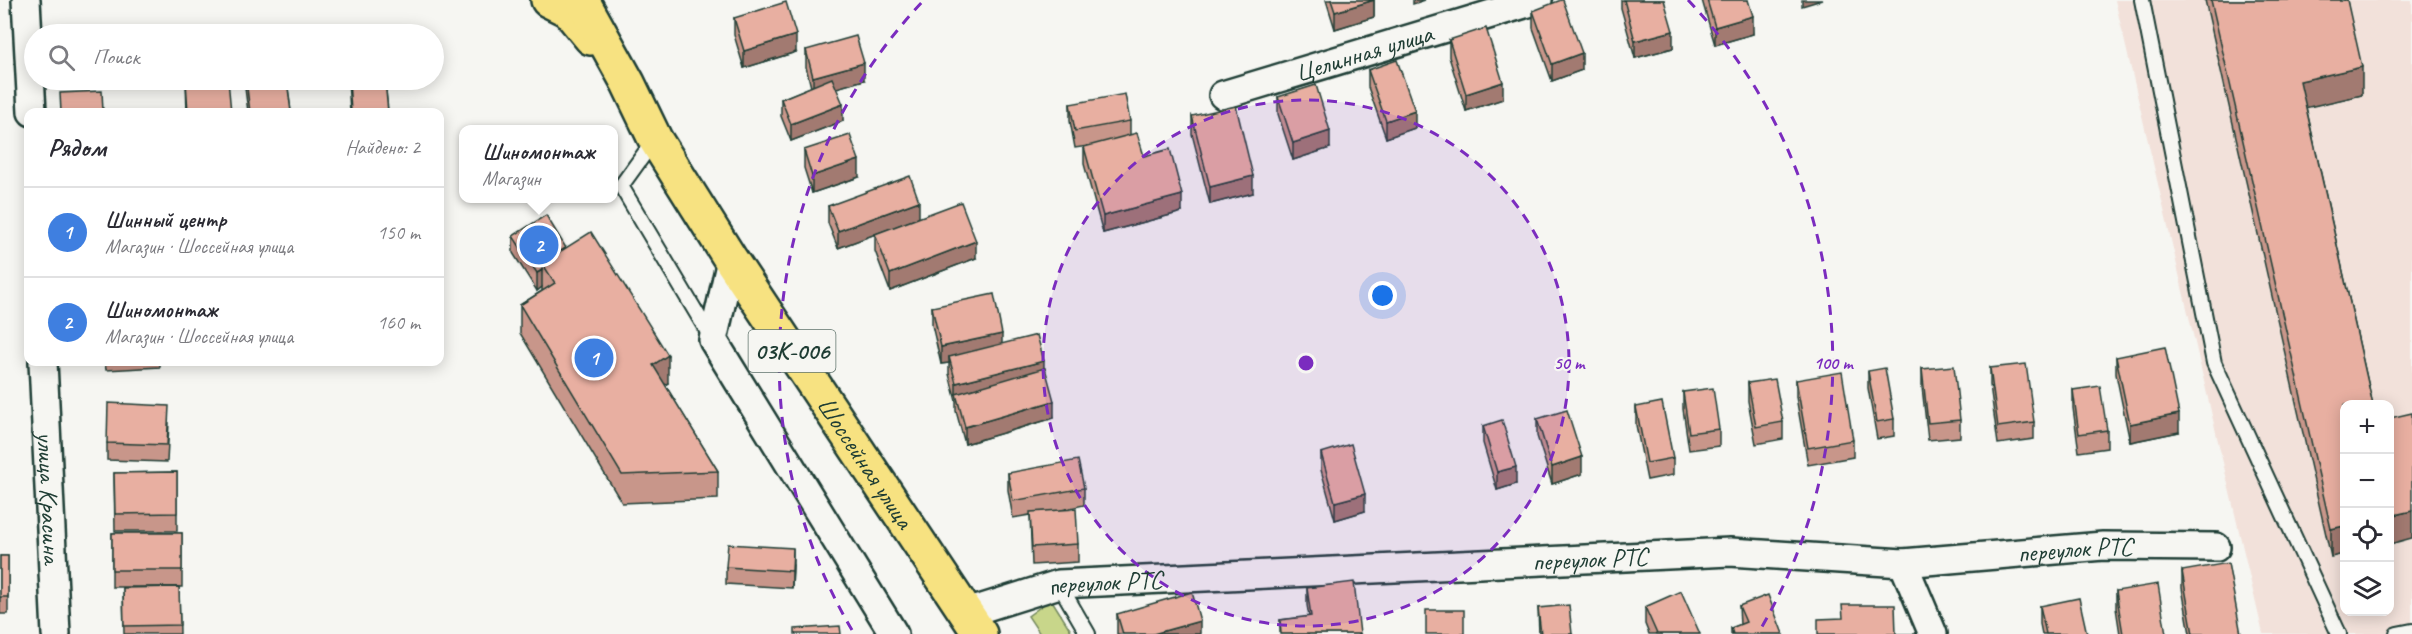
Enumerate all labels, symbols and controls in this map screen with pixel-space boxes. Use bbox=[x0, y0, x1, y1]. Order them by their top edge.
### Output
street label: Целинная улица bbox=[1291, 16, 1438, 89]
search box bbox=[24, 24, 444, 90]
icon: search bbox=[45, 41, 78, 74]
text: Поиск bbox=[93, 43, 139, 71]
popup bbox=[459, 125, 618, 203]
text: Рядом bbox=[48, 131, 106, 164]
text: Найдено: 2 bbox=[345, 135, 420, 160]
text: Шиномонтаж bbox=[482, 138, 595, 166]
text: Магазин bbox=[482, 166, 541, 191]
text: Шинный центр bbox=[105, 206, 226, 234]
text: 1 bbox=[63, 220, 72, 245]
text: 150 m bbox=[377, 220, 420, 245]
pin: 2 bbox=[520, 222, 558, 268]
text: Магазин · Шоссейная улица bbox=[105, 234, 293, 259]
your location bbox=[1368, 281, 1397, 310]
text: Шиномонтаж bbox=[105, 296, 218, 324]
text: 2 bbox=[63, 310, 72, 335]
text: 160 m bbox=[377, 310, 420, 335]
text: Магазин · Шоссейная улица bbox=[105, 324, 293, 349]
road number: 03К-006 bbox=[748, 330, 836, 372]
pin: 1 bbox=[574, 336, 614, 380]
text: 50 m bbox=[1554, 352, 1586, 374]
text: 100 m bbox=[1814, 352, 1854, 374]
centre of rings bbox=[1296, 353, 1316, 373]
street label: Шоссейная улица bbox=[810, 390, 922, 536]
map controls bbox=[2340, 400, 2394, 616]
button: + bbox=[2340, 400, 2394, 454]
street label: улица Красина bbox=[30, 429, 69, 567]
button: − bbox=[2340, 454, 2394, 508]
button: locate bbox=[2340, 508, 2394, 562]
street label: переулок РТС bbox=[2016, 529, 2136, 570]
street label: переулок РТС bbox=[1532, 539, 1652, 578]
street label: переулок РТС bbox=[1043, 562, 1166, 603]
button: layers bbox=[2340, 562, 2394, 616]

